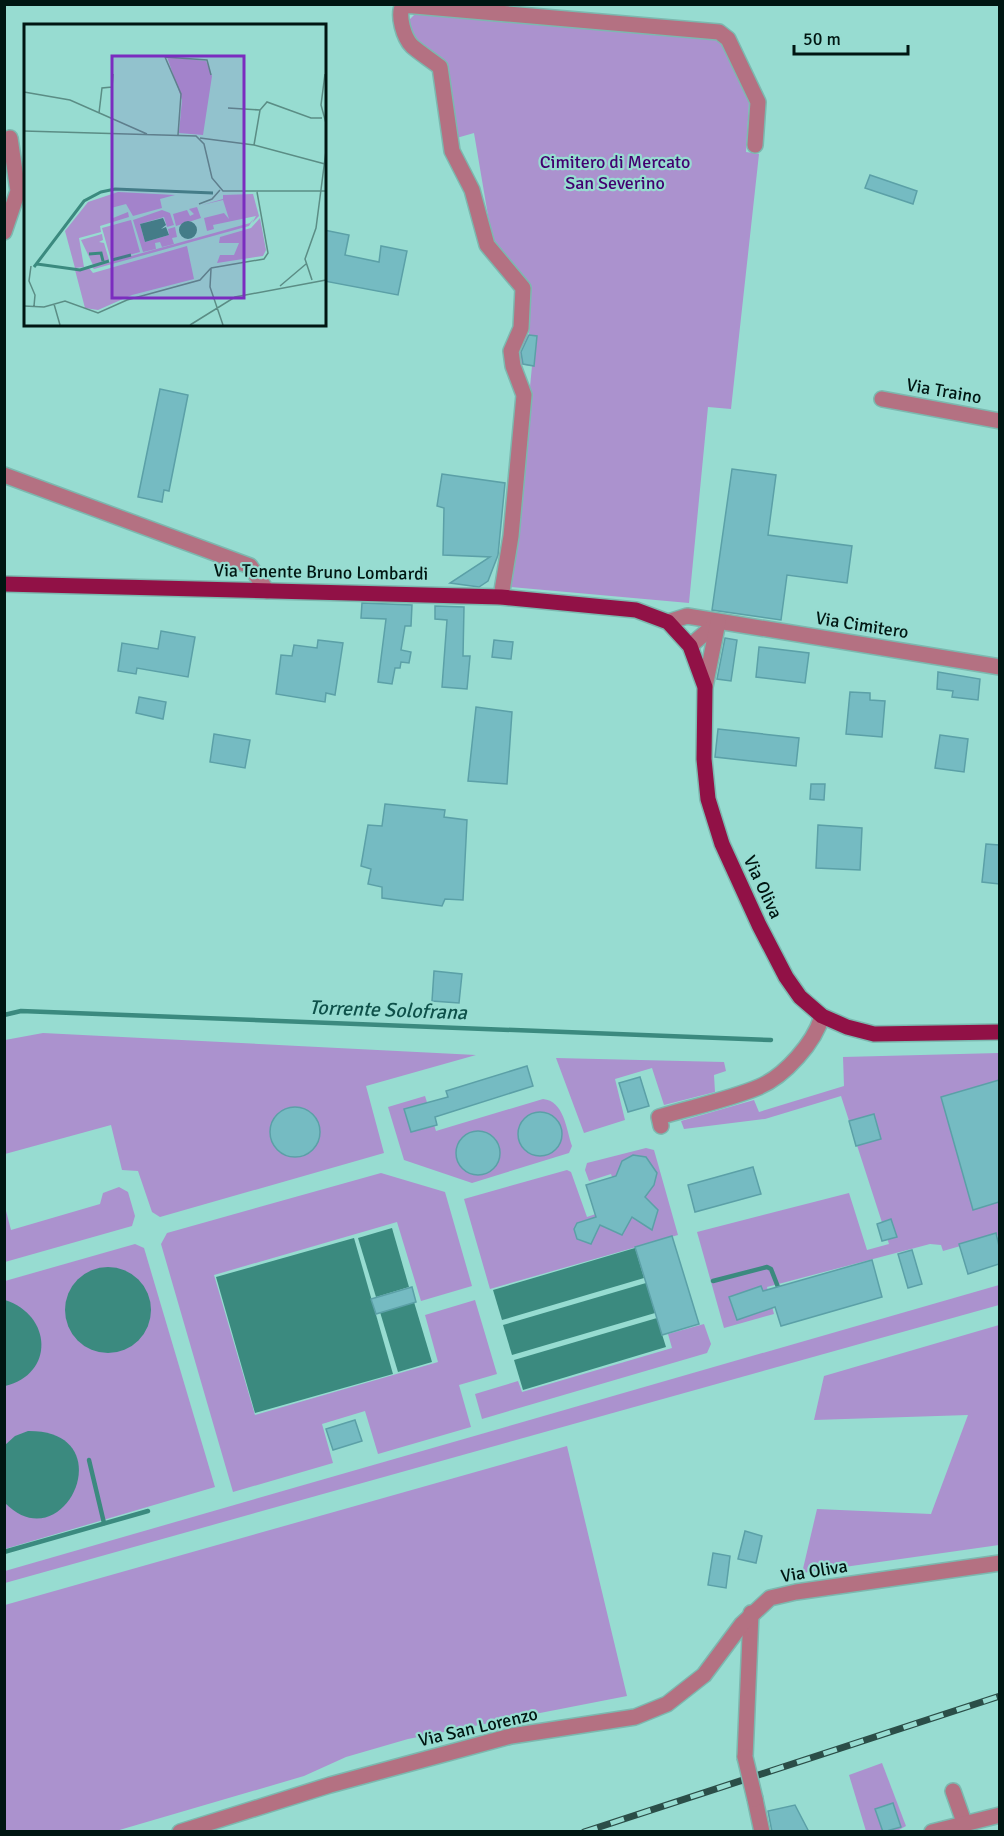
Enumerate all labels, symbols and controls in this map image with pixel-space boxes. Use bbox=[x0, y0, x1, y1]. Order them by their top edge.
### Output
scale bar bbox=[794, 18, 908, 56]
inset map bbox=[24, 24, 326, 326]
text: 50 m bbox=[803, 28, 841, 50]
park label: Cimitero di Mercato San Severino bbox=[540, 151, 690, 194]
street label: Via Traino bbox=[905, 374, 983, 408]
street label: Via Tenente Bruno Lombardi bbox=[213, 559, 429, 585]
street label: Via Cimitero bbox=[814, 607, 910, 643]
street label: Via Oliva bbox=[739, 852, 787, 922]
water label: Torrente Solofrana bbox=[309, 995, 468, 1025]
street label: Via Oliva bbox=[779, 1555, 849, 1587]
street label: Via San Lorenzo bbox=[416, 1703, 540, 1751]

